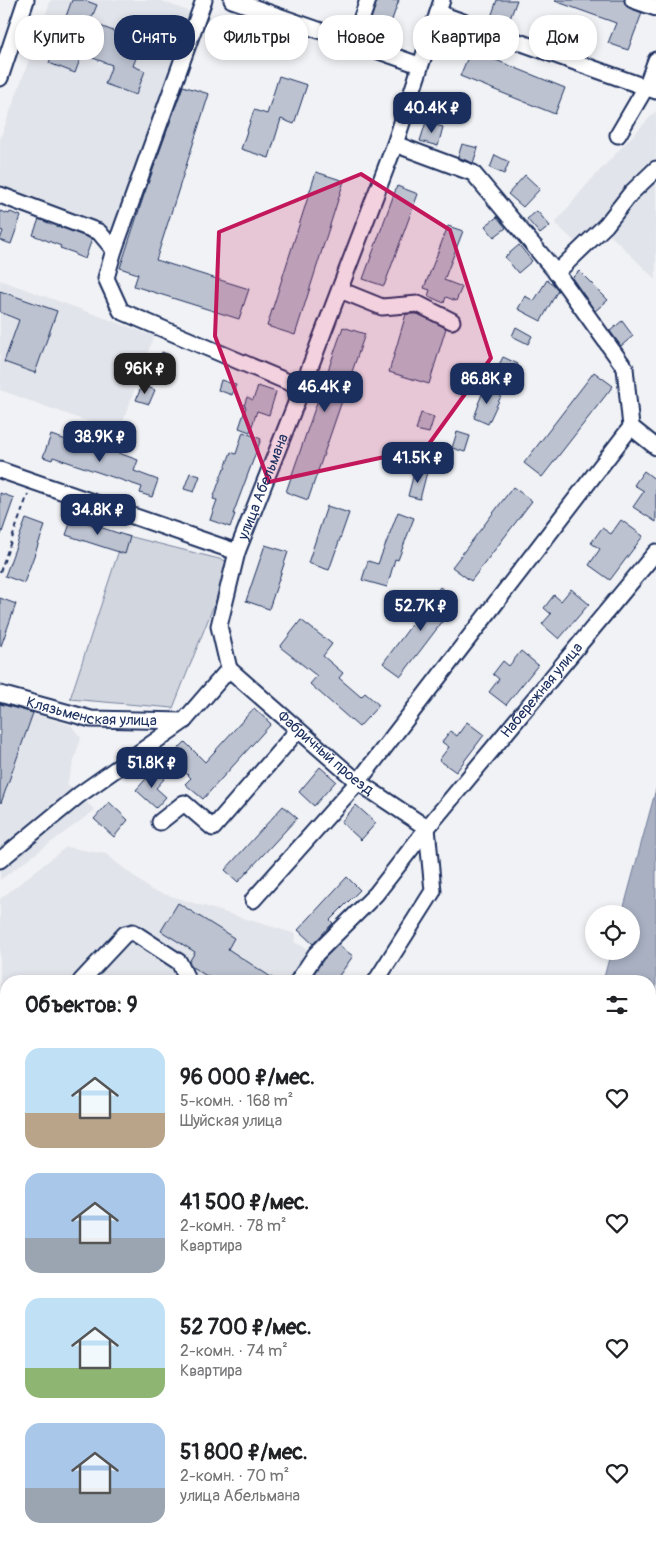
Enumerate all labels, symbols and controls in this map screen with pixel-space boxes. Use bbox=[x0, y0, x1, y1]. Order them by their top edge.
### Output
chip: Купить bbox=[15, 15, 104, 60]
chip: Снять bbox=[114, 15, 195, 60]
chip: Фильтры bbox=[205, 15, 308, 60]
chip: Новое bbox=[318, 15, 403, 60]
chip: Квартира bbox=[413, 15, 519, 60]
chip: Дом bbox=[529, 15, 597, 60]
pin: 40.4K ₽ bbox=[386, 92, 478, 134]
text: 40.4K ₽ bbox=[404, 98, 460, 118]
pin: 96K ₽ bbox=[110, 352, 180, 395]
text: 96K ₽ bbox=[125, 359, 165, 379]
pin: 86.8K ₽ bbox=[441, 362, 533, 405]
text: 86.8K ₽ bbox=[461, 369, 513, 389]
pin: 46.4K ₽ bbox=[279, 370, 371, 413]
text: 46.4K ₽ bbox=[298, 377, 352, 397]
pin: 38.9K ₽ bbox=[54, 420, 146, 463]
text: 38.9K ₽ bbox=[74, 427, 126, 447]
street label: улица Абельмана bbox=[233, 431, 292, 544]
pin: 41.5K ₽ bbox=[372, 442, 464, 484]
text: 41.5K ₽ bbox=[393, 448, 443, 468]
pin: 34.8K ₽ bbox=[52, 494, 144, 536]
text: 34.8K ₽ bbox=[72, 500, 124, 520]
pin: 52.7K ₽ bbox=[375, 590, 467, 632]
text: 52.7K ₽ bbox=[395, 596, 447, 616]
street label: Набережная улица bbox=[496, 638, 587, 742]
street label: Клязьменская улица bbox=[24, 692, 157, 730]
street label: Фабричный проезд bbox=[274, 706, 377, 799]
pin: 51.8K ₽ bbox=[106, 746, 198, 789]
text: 51.8K ₽ bbox=[127, 753, 177, 773]
map controls bbox=[585, 905, 640, 960]
button: locate bbox=[585, 905, 640, 960]
icon: filters bbox=[603, 991, 631, 1019]
text: Объектов: 9 bbox=[25, 992, 138, 1019]
text: 96 000 ₽/мес. bbox=[180, 1064, 315, 1091]
icon: home bbox=[65, 1068, 125, 1128]
icon: heart bbox=[603, 1084, 631, 1112]
text: 5-комн. · 168 m² bbox=[180, 1091, 293, 1111]
text: Шуйская улица bbox=[180, 1111, 282, 1131]
text: 41 500 ₽/мес. bbox=[180, 1189, 309, 1216]
icon: home bbox=[65, 1193, 125, 1253]
icon: heart bbox=[603, 1209, 631, 1237]
text: 2-комн. · 78 m² bbox=[180, 1216, 286, 1236]
text: Квартира bbox=[180, 1236, 242, 1256]
text: 52 700 ₽/мес. bbox=[180, 1314, 312, 1341]
icon: home bbox=[65, 1318, 125, 1378]
icon: heart bbox=[603, 1334, 631, 1362]
text: 2-комн. · 74 m² bbox=[180, 1341, 288, 1361]
text: Квартира bbox=[180, 1361, 242, 1381]
text: 51 800 ₽/мес. bbox=[180, 1439, 308, 1466]
icon: home bbox=[65, 1443, 125, 1503]
icon: heart bbox=[603, 1459, 631, 1487]
text: 2-комн. · 70 m² bbox=[180, 1466, 289, 1486]
text: улица Абельмана bbox=[180, 1486, 300, 1506]

